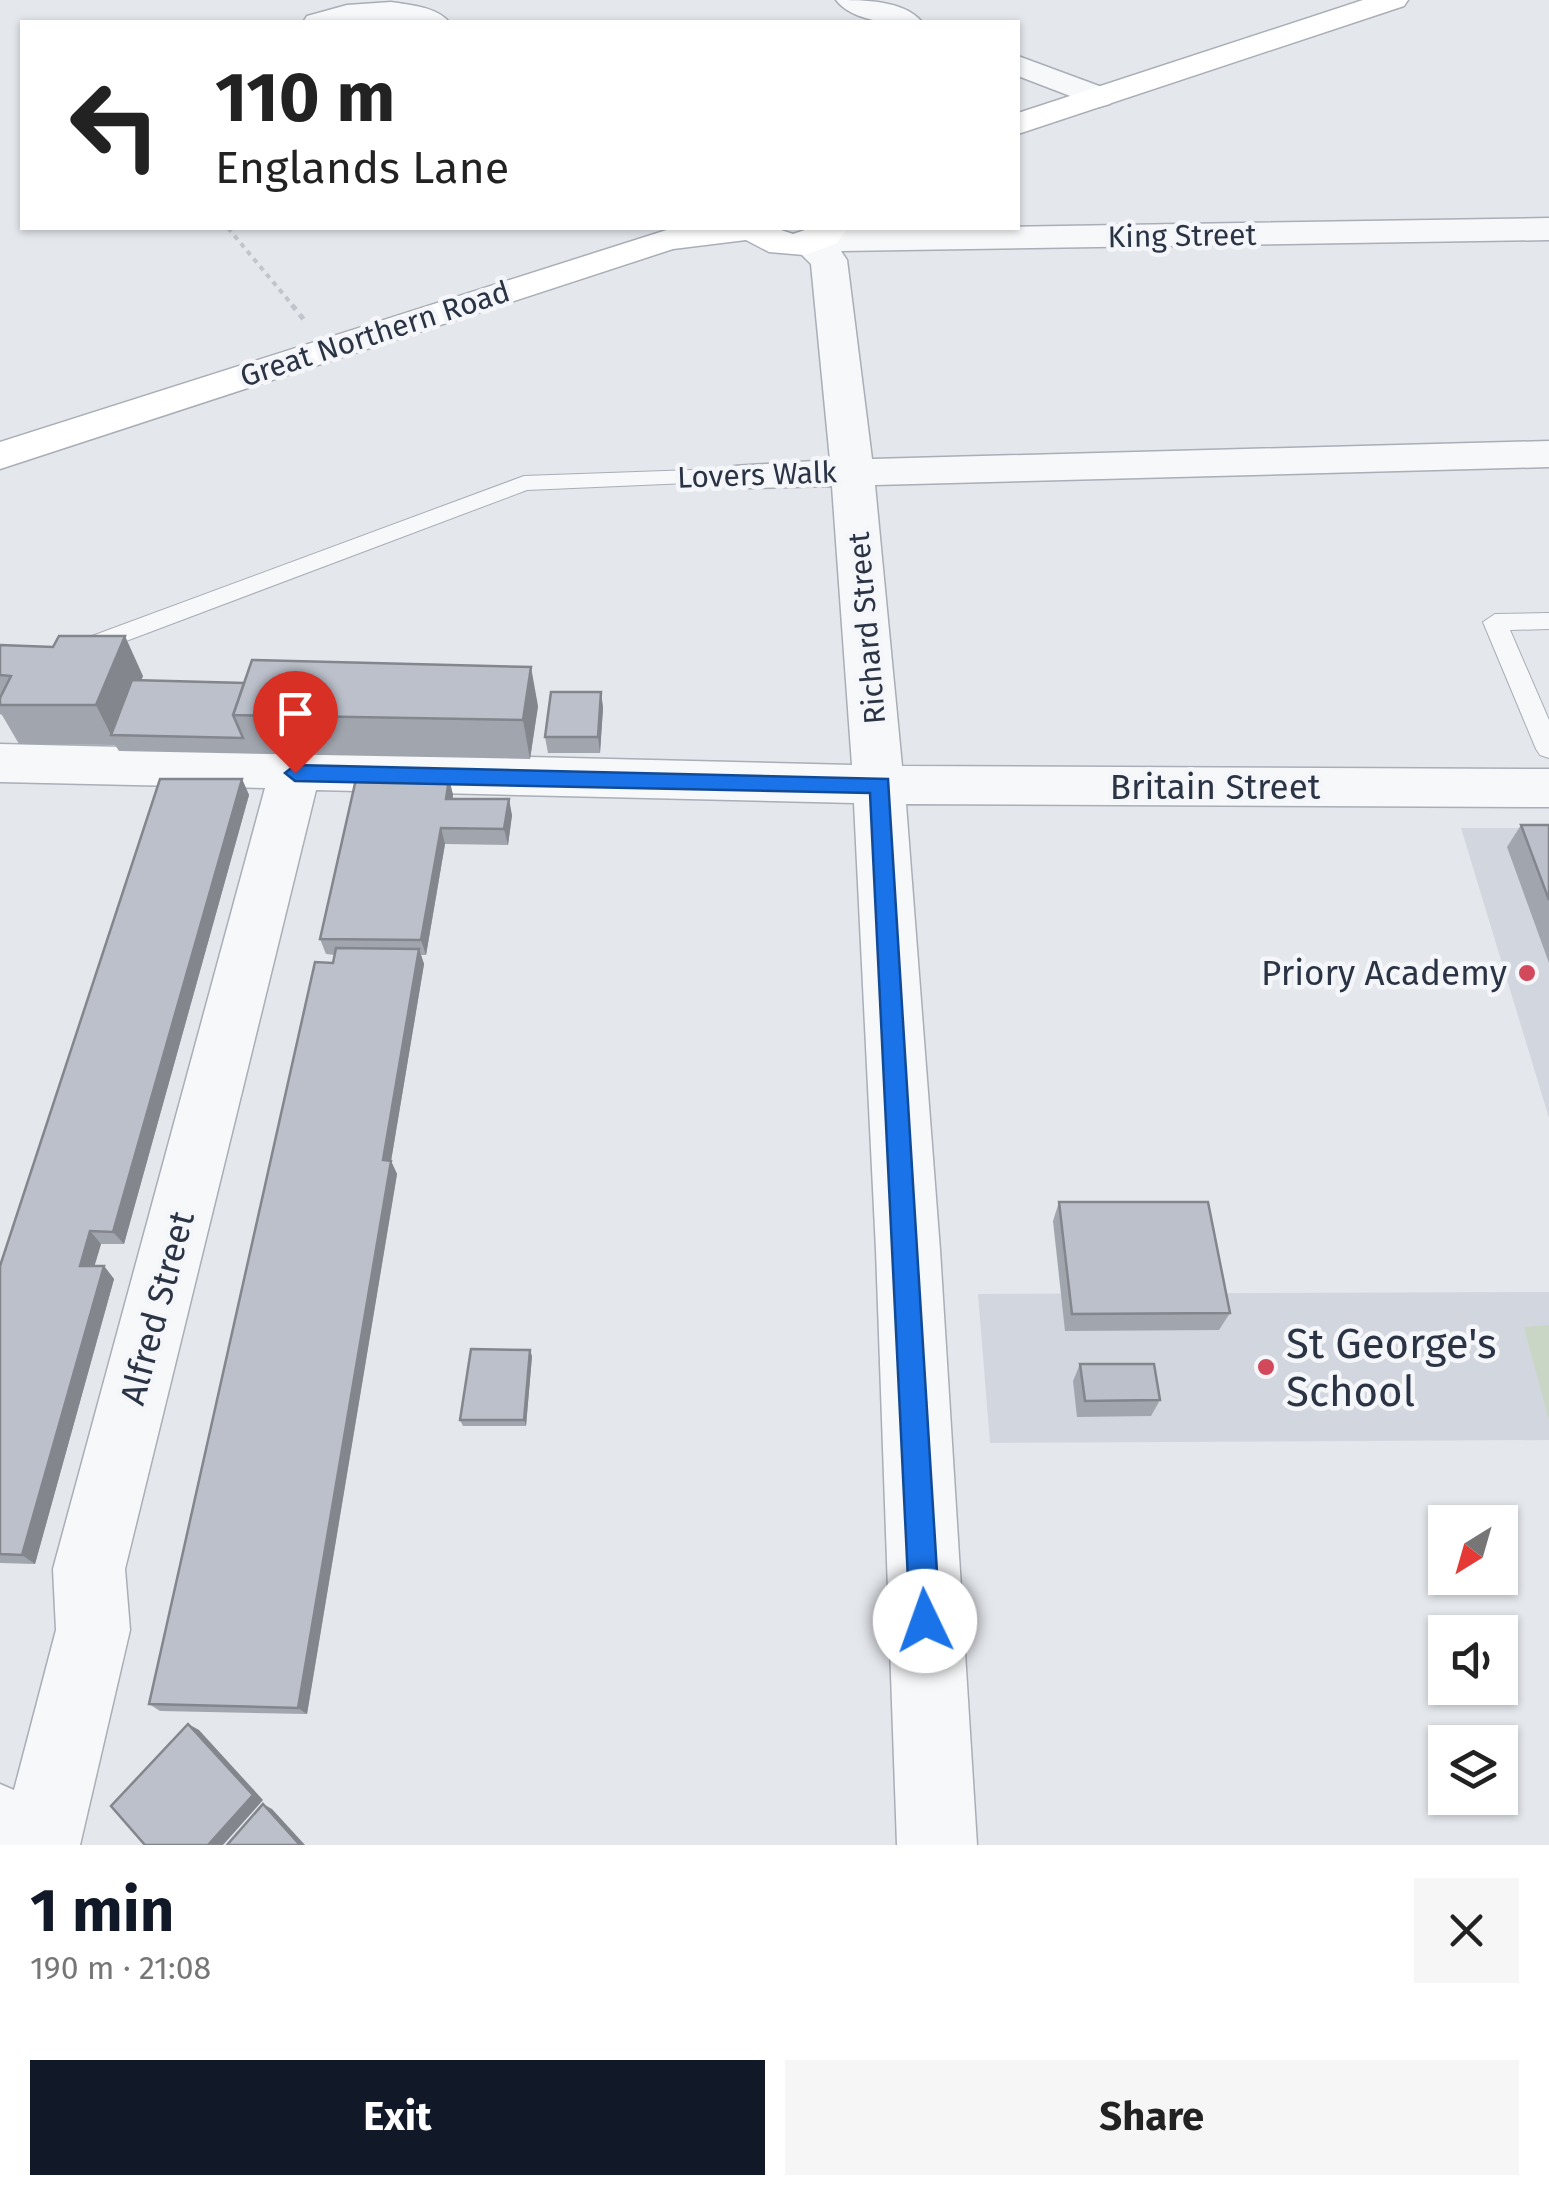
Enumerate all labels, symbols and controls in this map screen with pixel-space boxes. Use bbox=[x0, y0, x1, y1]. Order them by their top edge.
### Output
text: 110 m bbox=[215, 56, 395, 140]
icon: left bbox=[50, 60, 180, 190]
text: Englands Lane bbox=[215, 141, 509, 195]
street label: King Street bbox=[1107, 217, 1257, 255]
street label: Great Northern Road bbox=[236, 273, 514, 395]
street label: Lovers Walk bbox=[677, 454, 838, 496]
street label: Richard Street bbox=[841, 530, 893, 726]
pin bbox=[253, 671, 338, 774]
icon: arrive bbox=[268, 686, 323, 741]
street label: Britain Street bbox=[1110, 766, 1321, 808]
place label: Priory Academy bbox=[1261, 952, 1507, 994]
marker: Priory Academy bbox=[1516, 962, 1538, 984]
street label: Alfred Street bbox=[111, 1206, 203, 1409]
place label: St George's School bbox=[1286, 1319, 1497, 1417]
marker: St George's School bbox=[1255, 1356, 1277, 1378]
north arrow bbox=[1428, 1505, 1518, 1595]
map controls bbox=[1428, 1505, 1518, 1815]
position arrow bbox=[873, 1569, 977, 1673]
button: sound bbox=[1428, 1615, 1518, 1705]
button: layers bbox=[1428, 1725, 1518, 1815]
text: 1 min bbox=[30, 1875, 174, 1947]
button: close bbox=[1414, 1878, 1519, 1983]
text: 190 m · 21:08 bbox=[30, 1949, 211, 1987]
button: Exit bbox=[30, 2060, 765, 2175]
button: Share bbox=[785, 2060, 1519, 2175]

